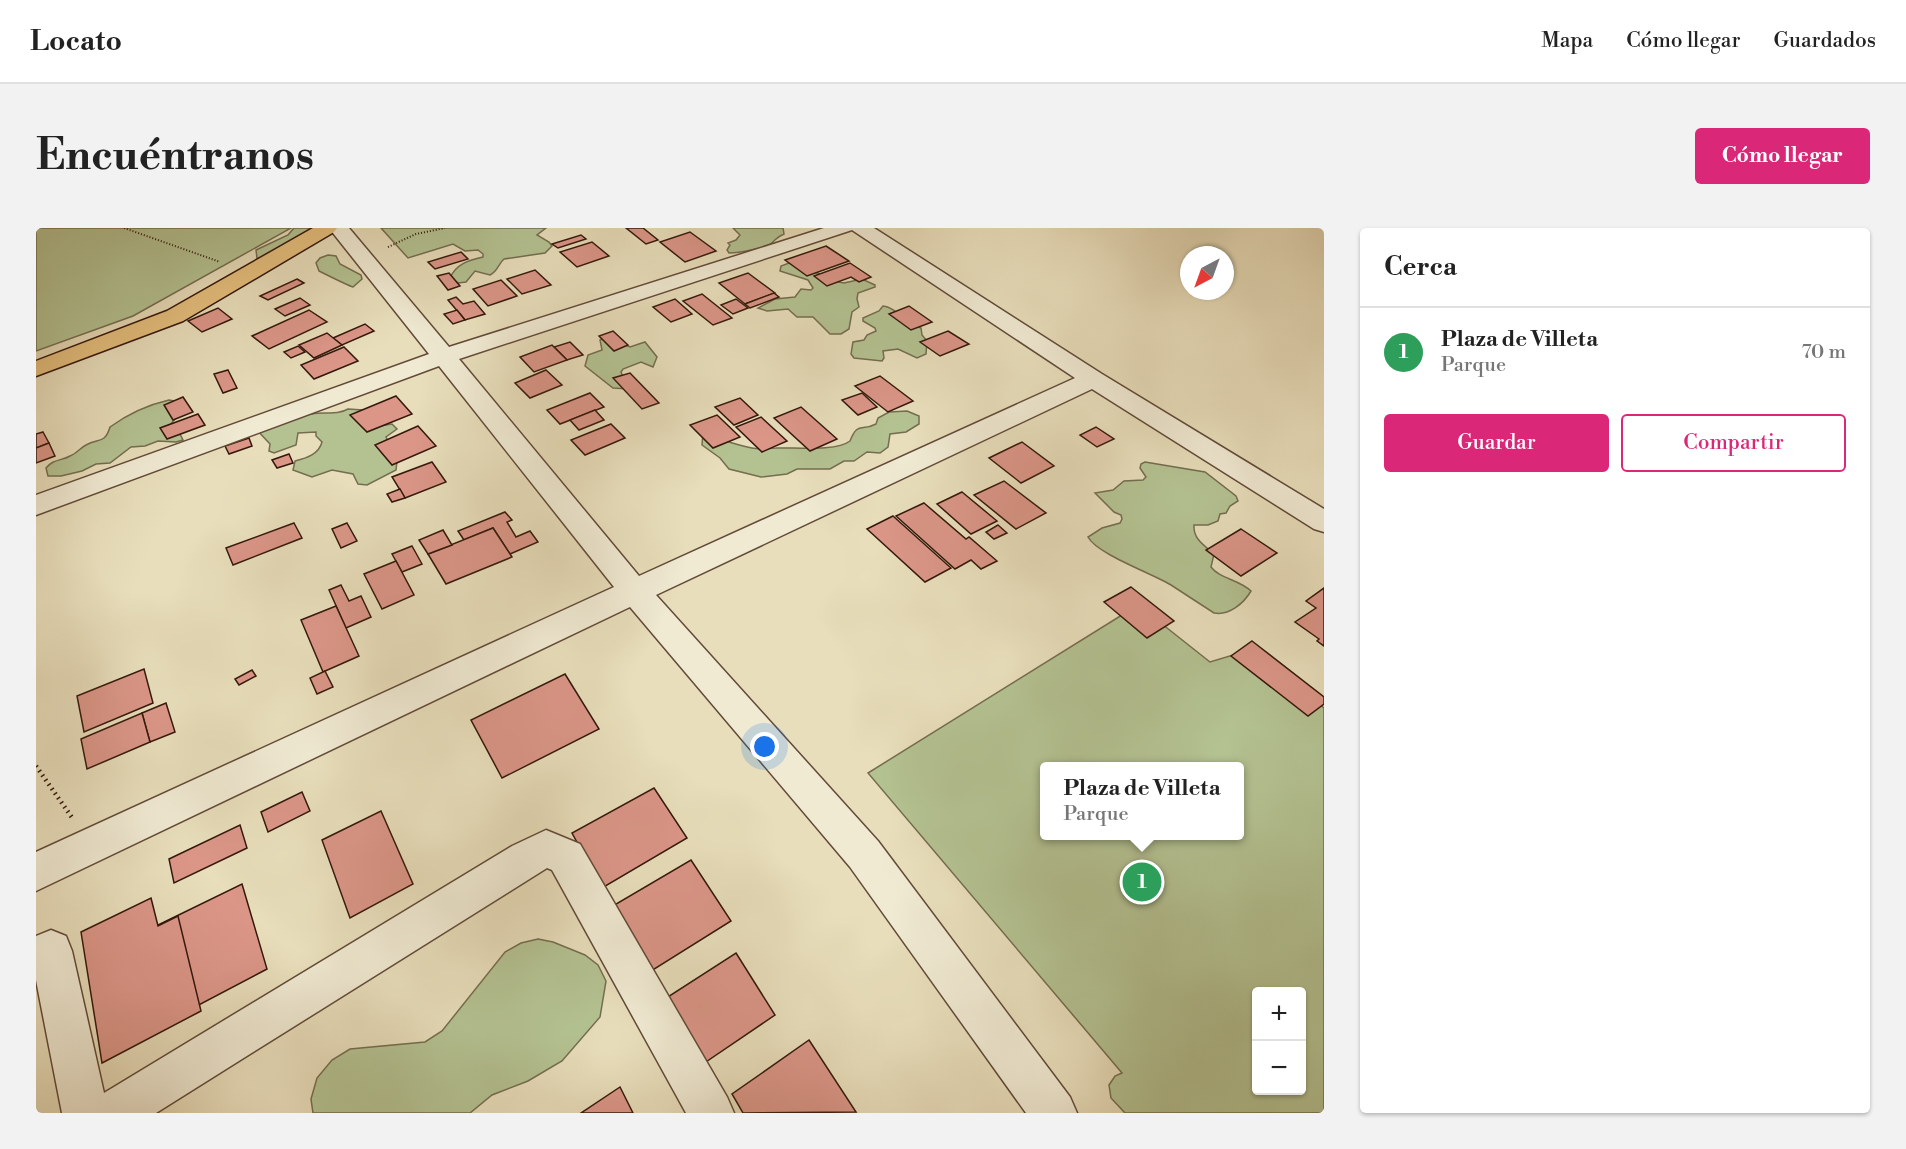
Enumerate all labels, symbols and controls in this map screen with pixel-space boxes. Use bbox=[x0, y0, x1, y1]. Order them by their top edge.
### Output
text: Locato bbox=[30, 24, 122, 59]
text: Mapa bbox=[1541, 28, 1593, 54]
text: Cómo llegar bbox=[1626, 28, 1741, 54]
text: Guardados bbox=[1774, 28, 1876, 54]
button: Cómo llegar bbox=[1695, 128, 1870, 184]
text: Encuéntranos bbox=[36, 130, 314, 183]
north arrow bbox=[1180, 246, 1234, 300]
text: Cerca bbox=[1384, 251, 1457, 283]
text: Plaza de Villeta bbox=[1441, 326, 1598, 353]
text: 1 bbox=[1399, 340, 1408, 365]
text: 70 m bbox=[1802, 340, 1846, 365]
text: Parque bbox=[1441, 353, 1506, 378]
button: Guardar bbox=[1384, 414, 1609, 472]
button: Compartir bbox=[1621, 414, 1846, 472]
your location bbox=[750, 732, 779, 761]
popup bbox=[1040, 762, 1244, 840]
text: Plaza de Villeta bbox=[1063, 775, 1221, 802]
text: Parque bbox=[1063, 802, 1129, 827]
pin: 1 bbox=[1122, 860, 1162, 904]
map controls bbox=[1252, 987, 1306, 1095]
button: + bbox=[1252, 987, 1306, 1041]
button: − bbox=[1252, 1041, 1306, 1095]

